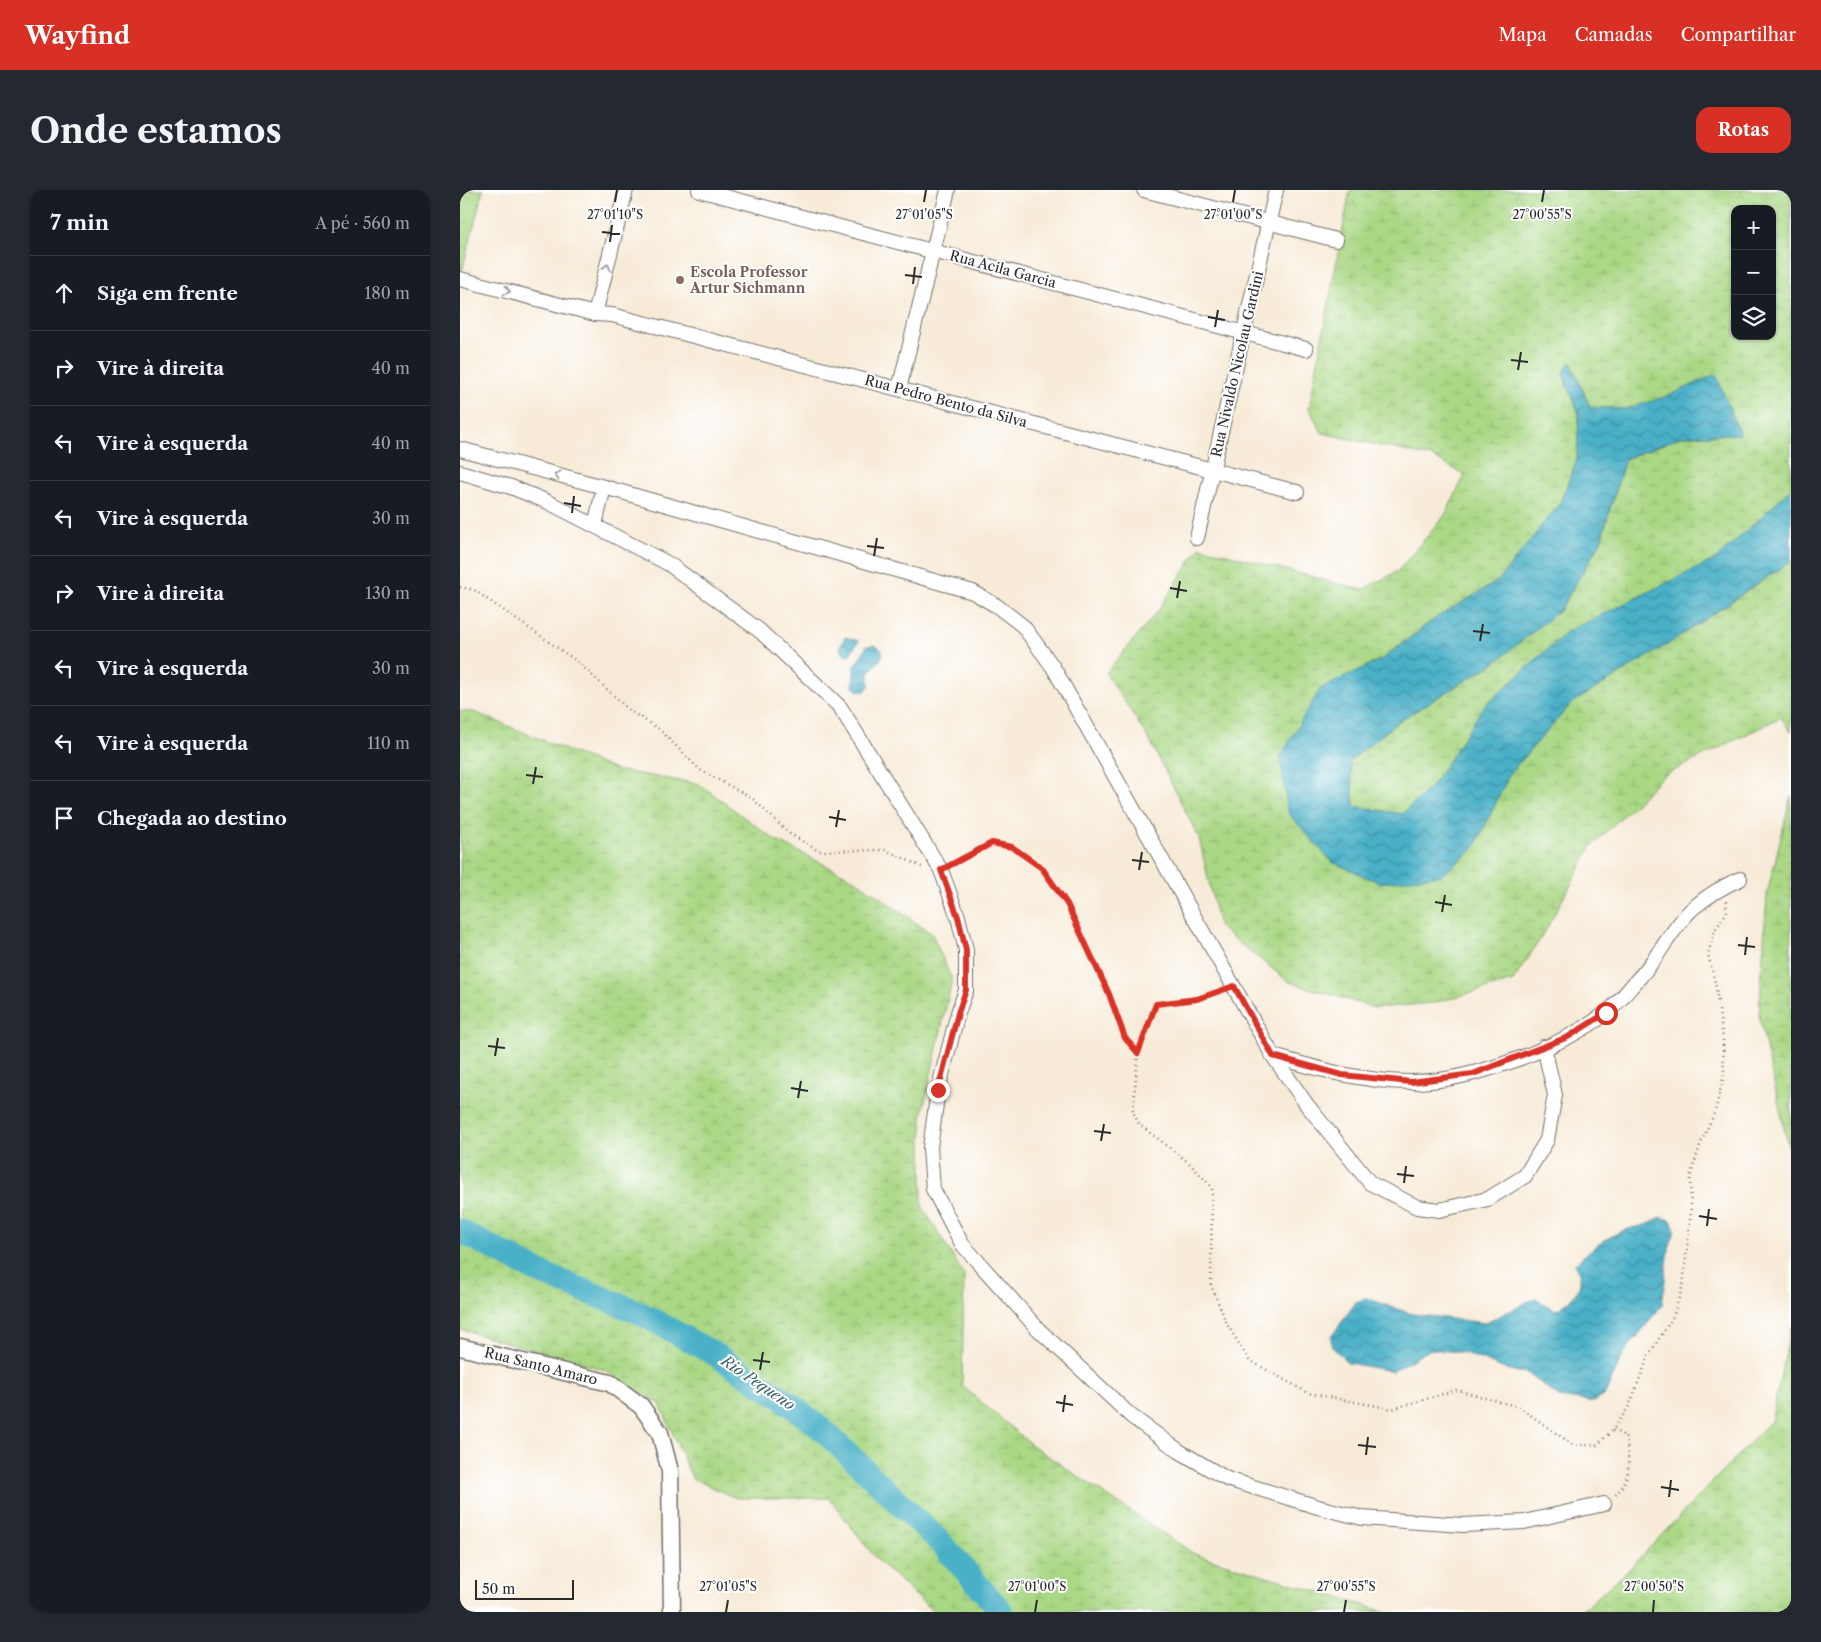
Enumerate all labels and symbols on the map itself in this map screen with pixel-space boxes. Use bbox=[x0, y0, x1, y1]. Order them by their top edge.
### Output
text: 27°01'10"S bbox=[587, 207, 643, 222]
text: 27°01'05"S bbox=[895, 207, 953, 222]
text: 27°01'00"S bbox=[1204, 207, 1262, 222]
text: 27°00'55"S bbox=[1512, 207, 1572, 222]
street label: Rua Acila Garcia bbox=[948, 246, 1059, 292]
one-way arrow bbox=[601, 262, 612, 271]
place label: Escola Professor Artur Sichmann bbox=[689, 263, 808, 297]
street label: Rua Nivaldo Nicolau Gardini bbox=[1207, 269, 1267, 459]
marker: Escola Professor Artur Sichmann bbox=[674, 274, 686, 286]
one-way arrow bbox=[503, 285, 512, 296]
street label: Rua Pedro Bento da Silva bbox=[863, 371, 1030, 432]
one-way arrow bbox=[552, 470, 561, 481]
route start bbox=[1595, 1002, 1618, 1025]
route end bbox=[927, 1079, 950, 1102]
street label: Rua Santo Amaro bbox=[483, 1343, 599, 1389]
water label: Rio Pequeno bbox=[717, 1350, 799, 1414]
scale bar bbox=[475, 1577, 574, 1600]
text: 27°01'05"S bbox=[699, 1579, 757, 1594]
text: 27°01'00"S bbox=[1008, 1579, 1066, 1594]
text: 27°00'55"S bbox=[1316, 1579, 1376, 1594]
text: 27°00'50"S bbox=[1624, 1579, 1684, 1594]

